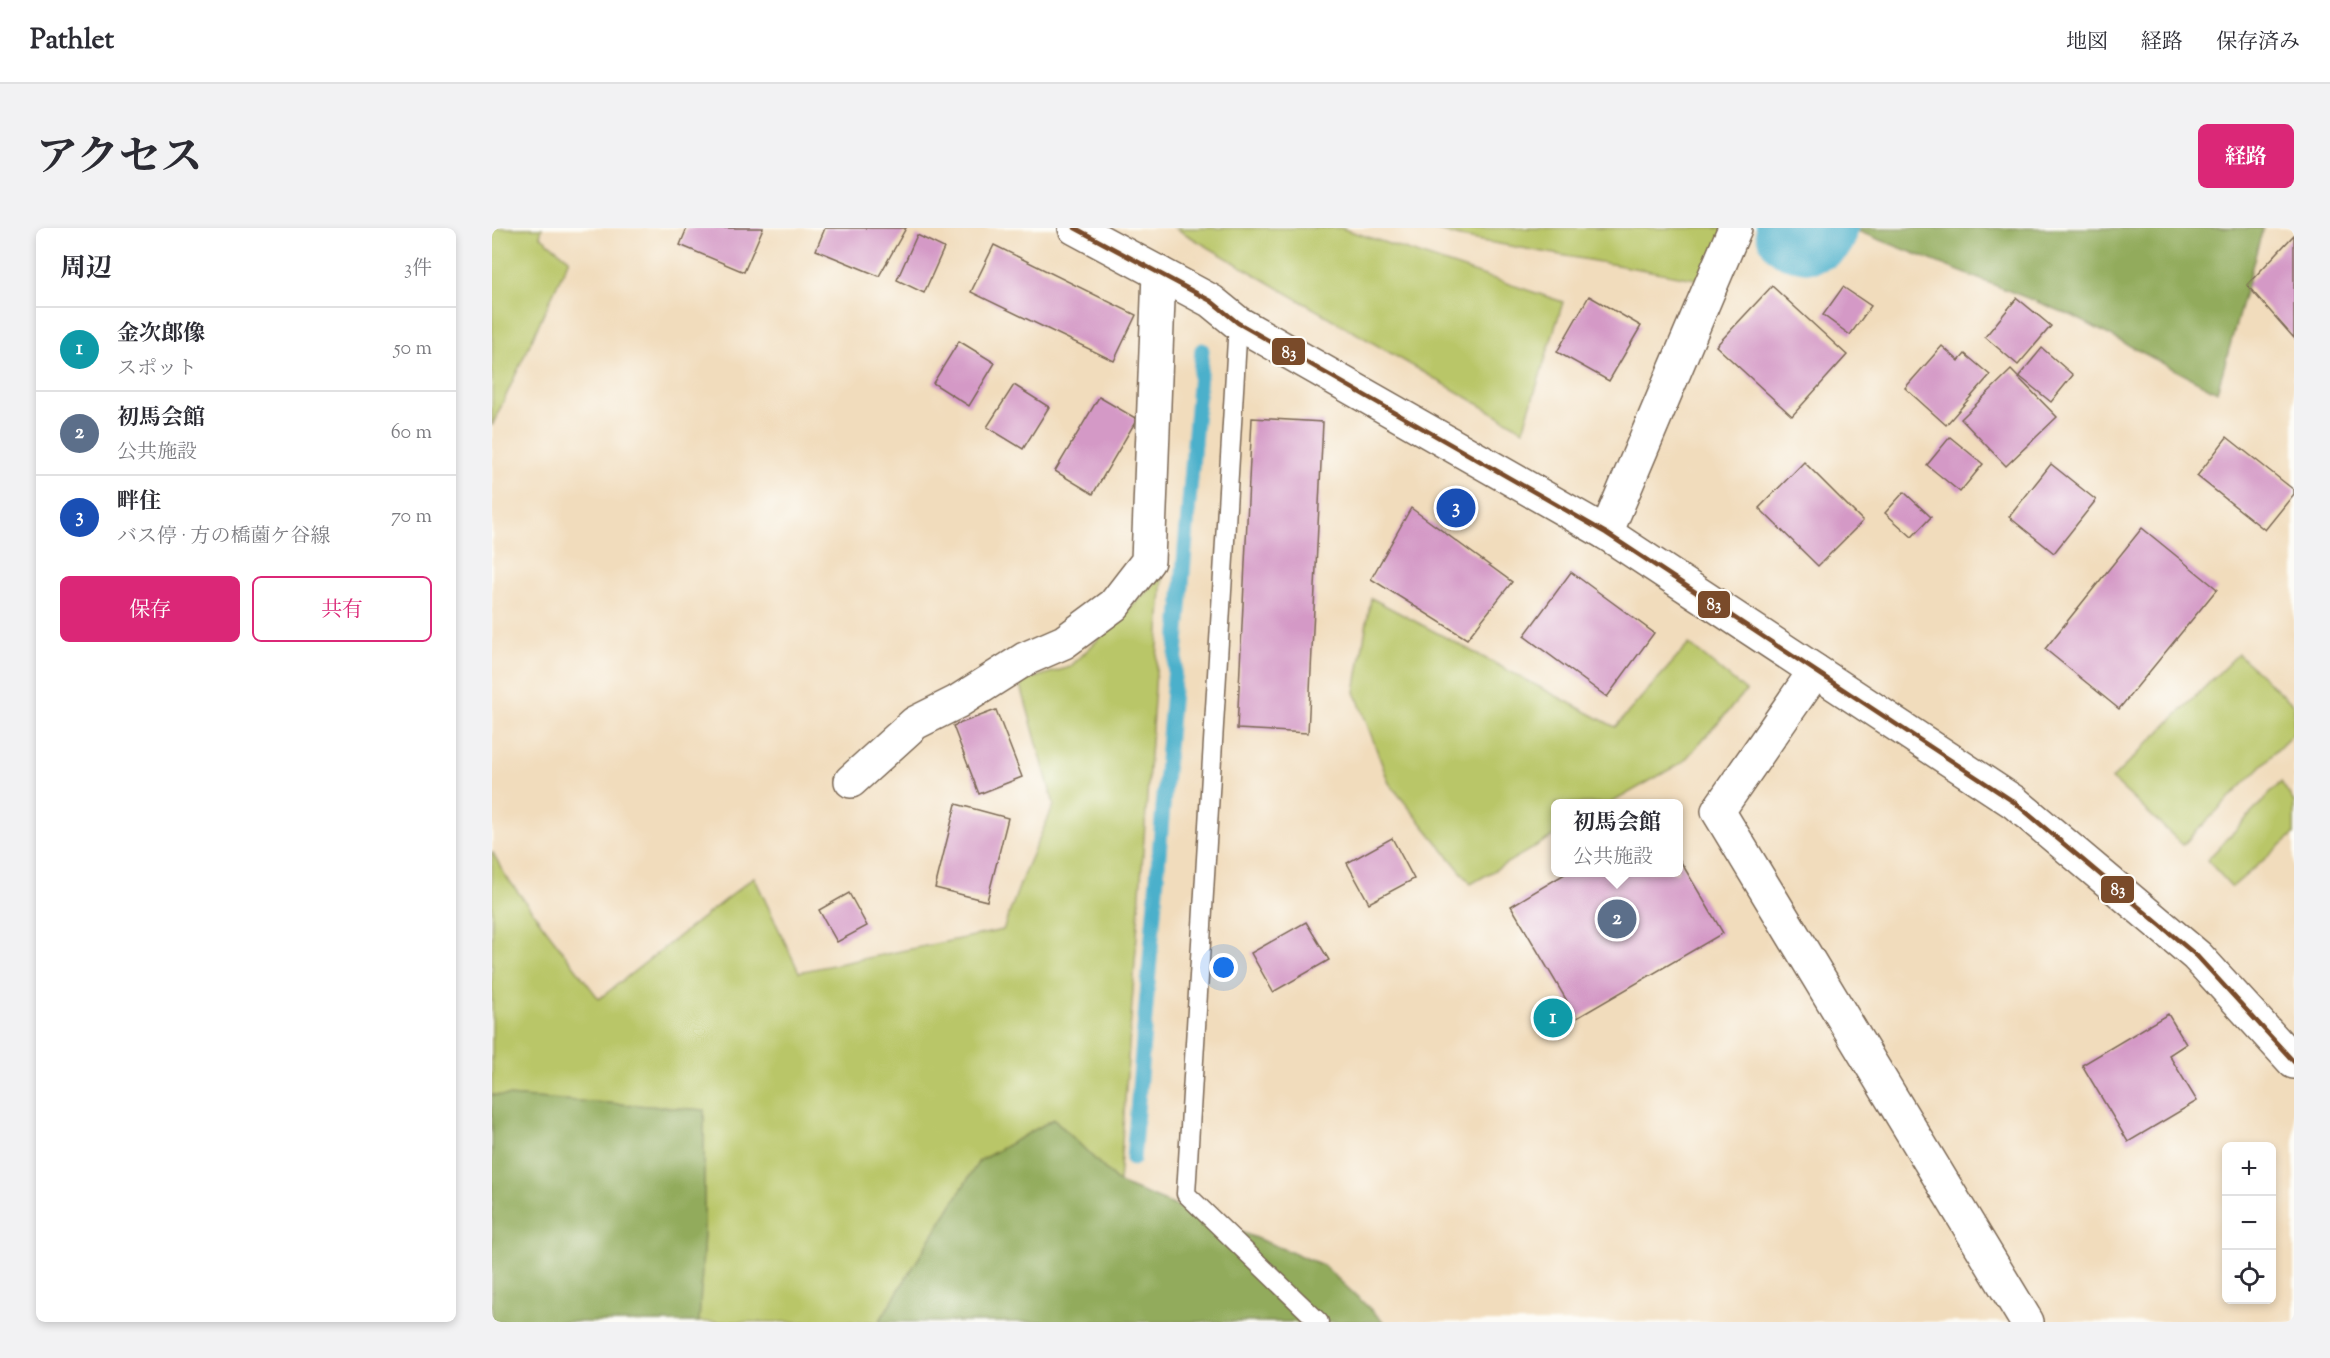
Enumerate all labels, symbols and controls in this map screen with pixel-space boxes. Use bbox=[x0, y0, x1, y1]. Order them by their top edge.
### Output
text: Pathlet bbox=[30, 21, 114, 61]
text: 地図 bbox=[2066, 28, 2108, 58]
text: 経路 bbox=[2141, 28, 2183, 58]
text: 保存済み bbox=[2216, 28, 2300, 58]
button: 経路 bbox=[2198, 124, 2294, 188]
text: アクセス bbox=[36, 130, 203, 190]
text: 周辺 bbox=[60, 251, 112, 288]
text: 3件 bbox=[404, 255, 432, 284]
text: 金次郎像 bbox=[117, 319, 205, 351]
text: 1 bbox=[76, 335, 83, 364]
text: 50 m bbox=[394, 335, 432, 364]
line badge: 83 bbox=[1271, 337, 1306, 366]
text: 83 bbox=[1282, 343, 1297, 366]
text: スポット bbox=[117, 355, 197, 384]
text: 初馬会館 bbox=[117, 403, 205, 435]
text: 2 bbox=[75, 419, 84, 448]
text: 60 m bbox=[391, 419, 432, 448]
text: 公共施設 bbox=[117, 439, 197, 468]
pin: 3 bbox=[1436, 486, 1476, 530]
text: 畔住 bbox=[117, 487, 161, 519]
text: 3 bbox=[75, 503, 84, 532]
text: 70 m bbox=[391, 503, 432, 532]
text: バス停 · 方の橋薗ケ谷線 bbox=[117, 523, 331, 552]
button: 保存 bbox=[60, 576, 240, 642]
button: 共有 bbox=[252, 576, 432, 642]
line badge: 83 bbox=[1697, 590, 1731, 619]
text: 83 bbox=[1707, 595, 1722, 618]
popup bbox=[1551, 799, 1683, 877]
text: 初馬会館 bbox=[1573, 808, 1661, 840]
text: 公共施設 bbox=[1573, 844, 1653, 873]
line badge: 83 bbox=[2100, 875, 2135, 904]
text: 83 bbox=[2111, 880, 2126, 903]
pin: 2 bbox=[1598, 896, 1636, 942]
your location bbox=[1209, 953, 1238, 982]
pin: 1 bbox=[1534, 996, 1572, 1040]
map controls bbox=[2222, 1142, 2276, 1304]
button: + bbox=[2222, 1142, 2276, 1196]
button: − bbox=[2222, 1196, 2276, 1250]
button: locate bbox=[2222, 1250, 2276, 1304]

